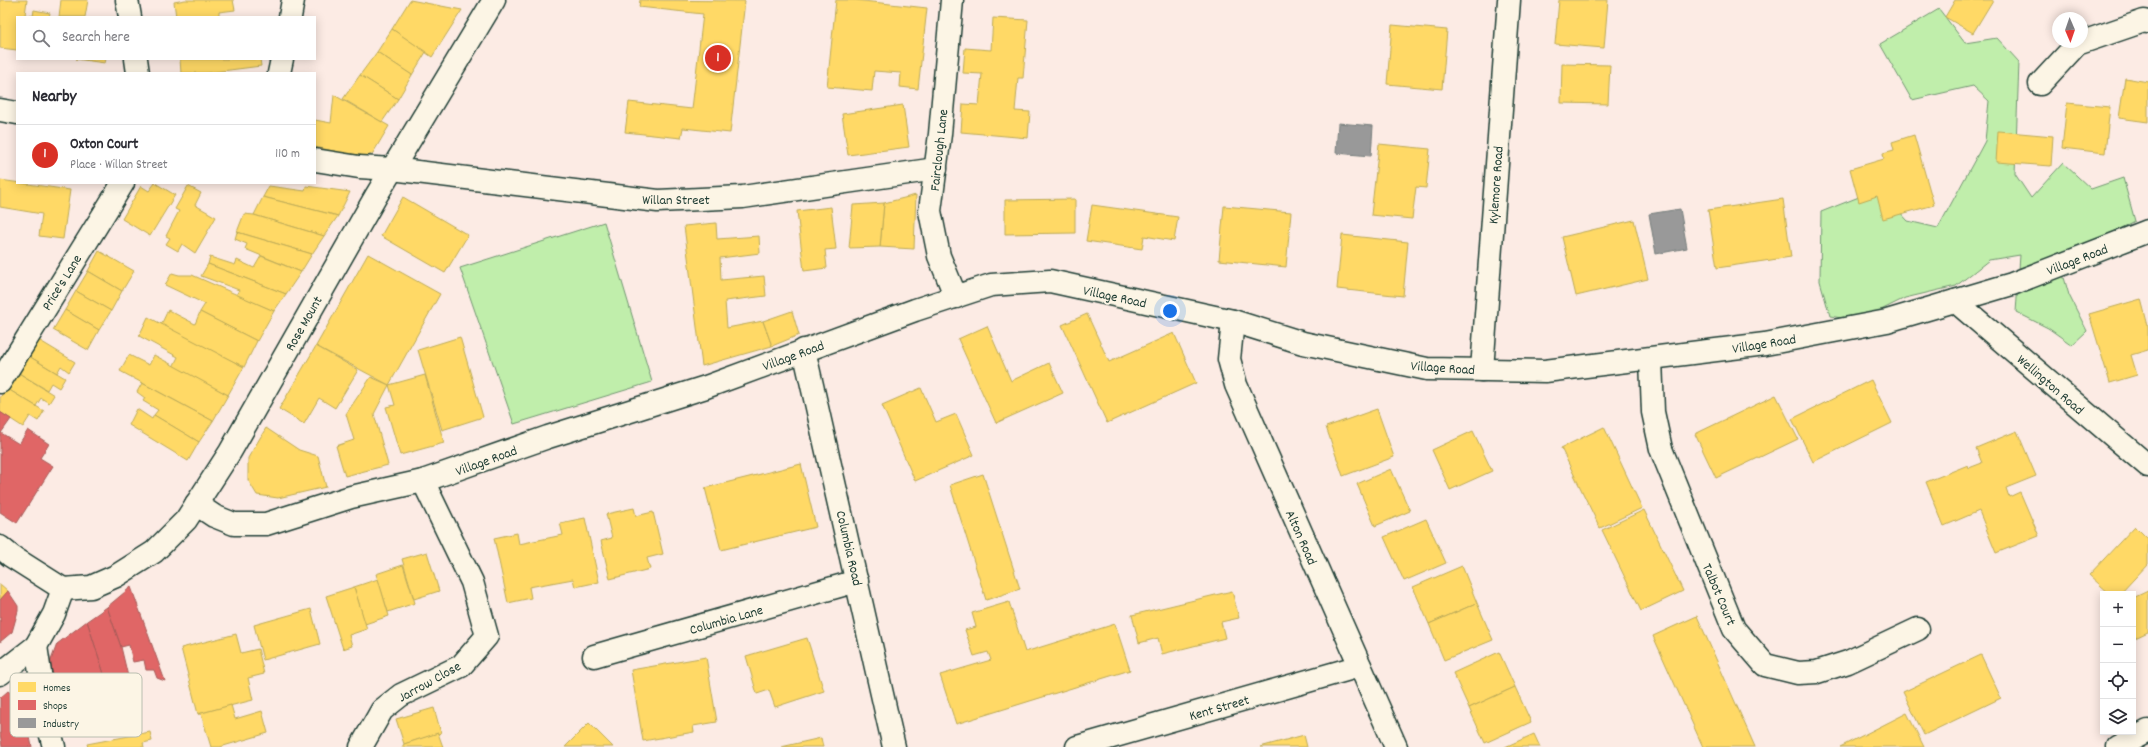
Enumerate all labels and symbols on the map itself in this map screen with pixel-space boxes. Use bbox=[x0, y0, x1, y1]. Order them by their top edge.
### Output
north arrow bbox=[2052, 12, 2088, 48]
pin: 1 bbox=[705, 43, 731, 73]
street label: Fairclough Lane bbox=[926, 108, 954, 192]
street label: Kylemore Road bbox=[1484, 145, 1510, 225]
street label: Willan Street bbox=[642, 191, 710, 211]
street label: Village Road bbox=[2044, 240, 2111, 282]
street label: Price's Lane bbox=[38, 251, 88, 315]
street label: Village Road bbox=[1081, 281, 1148, 314]
street label: Rose Mount bbox=[281, 293, 328, 355]
your location bbox=[1160, 301, 1180, 321]
street label: Village Road bbox=[1731, 330, 1798, 360]
street label: Village Road bbox=[760, 337, 827, 377]
street label: Wellington Road bbox=[2012, 351, 2088, 420]
street label: Village Road bbox=[1410, 357, 1476, 381]
street label: Village Road bbox=[453, 442, 520, 482]
street label: Alton Road bbox=[1279, 507, 1321, 568]
street label: Columbia Road bbox=[830, 509, 866, 588]
street label: Talbot Court bbox=[1696, 561, 1740, 629]
street label: Columbia Lane bbox=[688, 601, 766, 641]
street label: Jarrow Close bbox=[395, 657, 465, 708]
legend bbox=[10, 673, 142, 737]
text: Homes bbox=[43, 681, 71, 697]
street label: Kent Street bbox=[1187, 691, 1252, 727]
text: Shops bbox=[43, 699, 68, 715]
text: Industry bbox=[43, 717, 79, 733]

